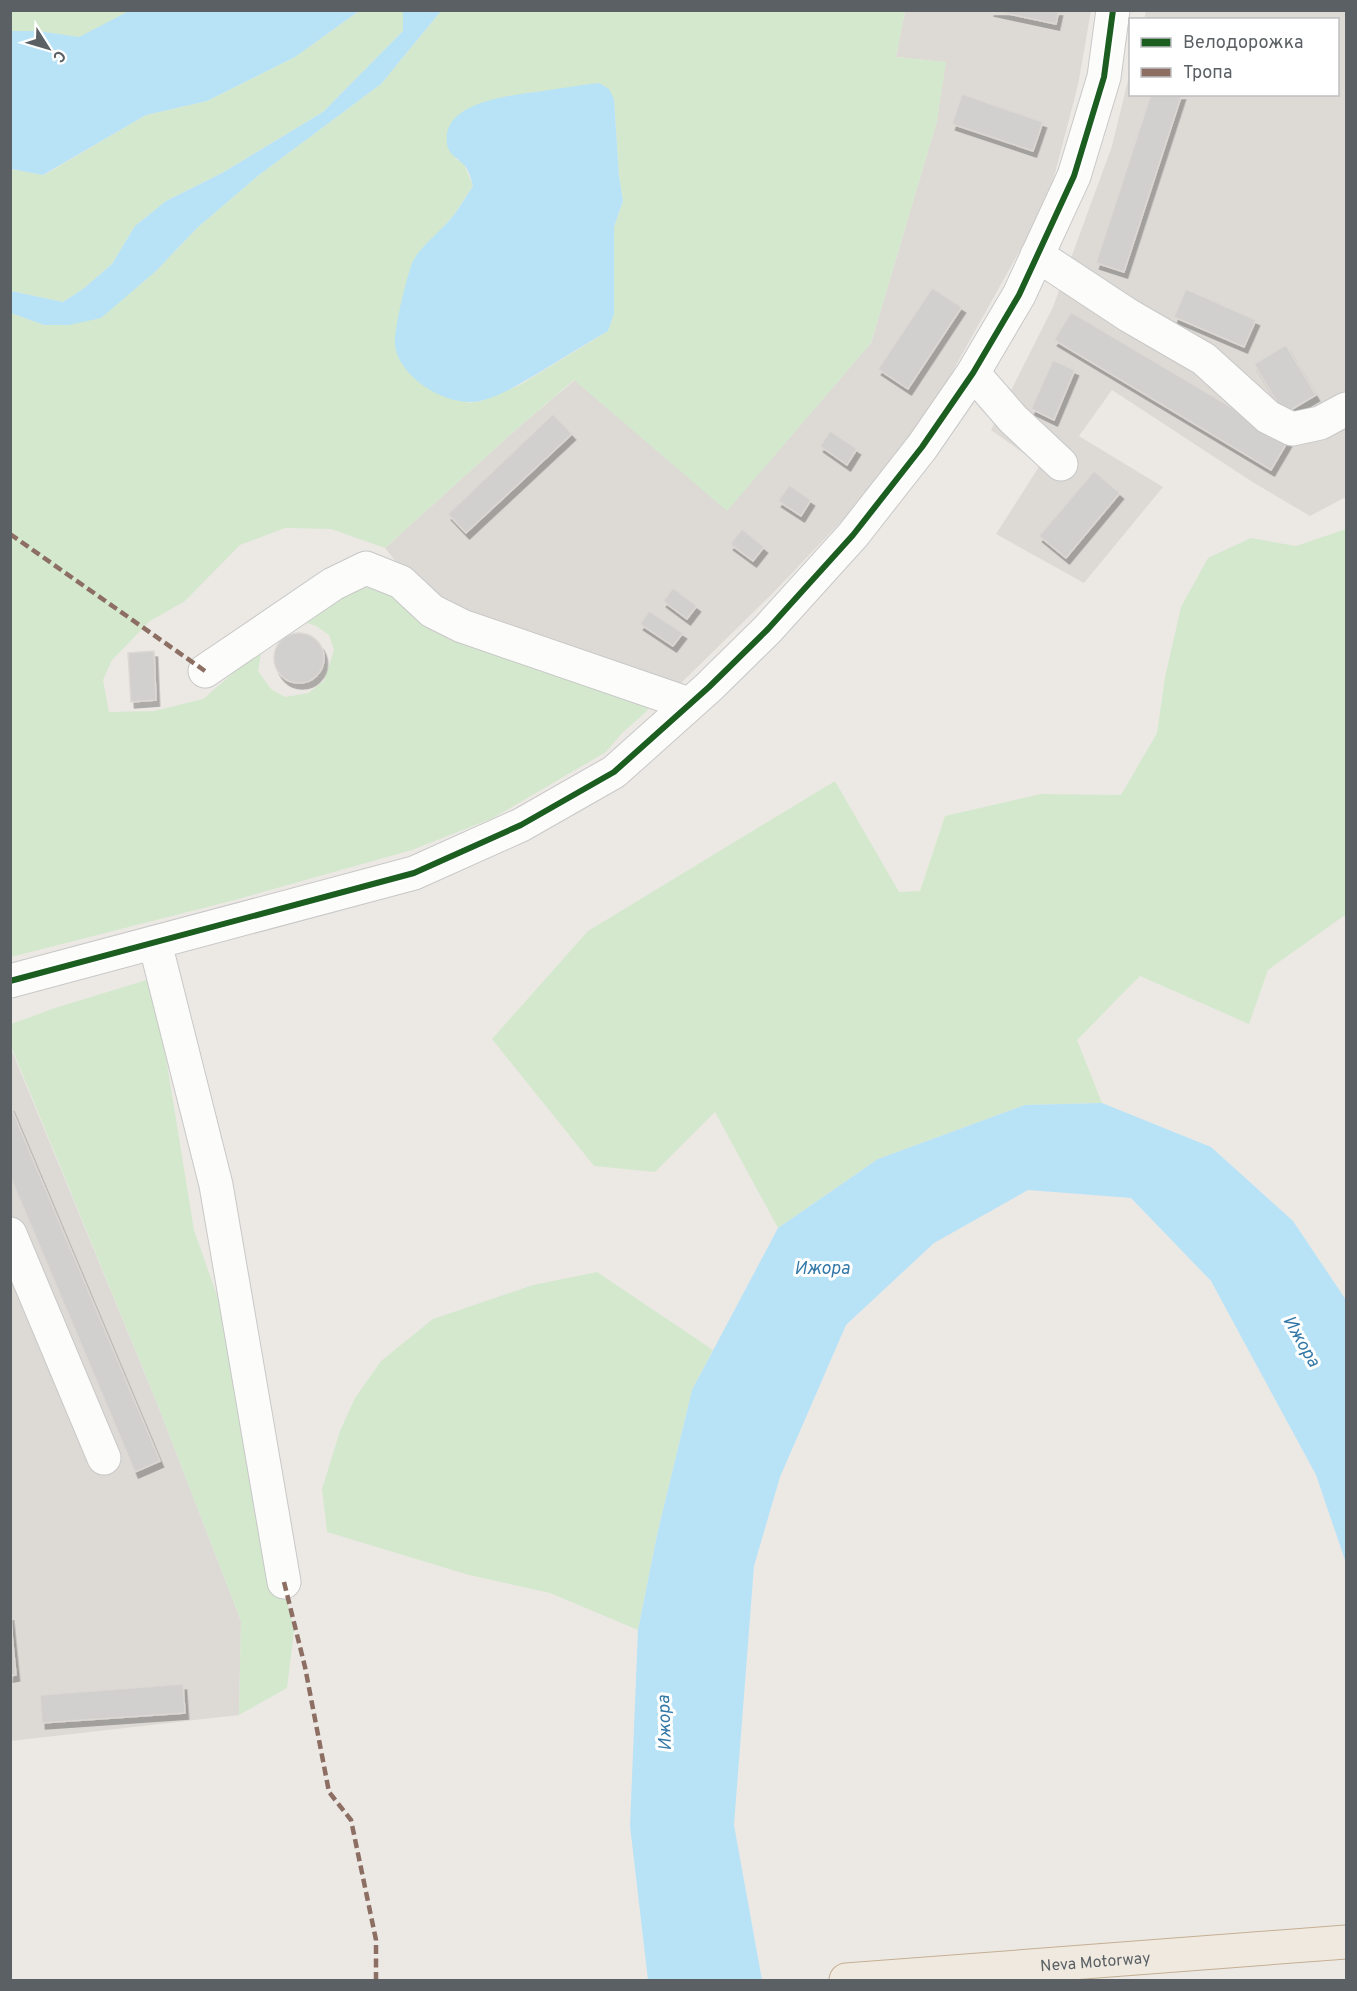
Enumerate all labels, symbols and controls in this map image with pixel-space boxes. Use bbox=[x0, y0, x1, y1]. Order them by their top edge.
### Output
north arrow bbox=[18, 18, 78, 78]
legend bbox=[1129, 18, 1339, 96]
text: Велодорожка bbox=[1183, 32, 1303, 55]
text: С bbox=[47, 46, 69, 66]
text: Тропа bbox=[1183, 62, 1232, 85]
water label: Ижора bbox=[794, 1258, 851, 1281]
water label: Ижора bbox=[1277, 1312, 1325, 1372]
water label: Ижора bbox=[653, 1694, 678, 1751]
street label: Neva Motorway bbox=[1040, 1949, 1151, 1977]

